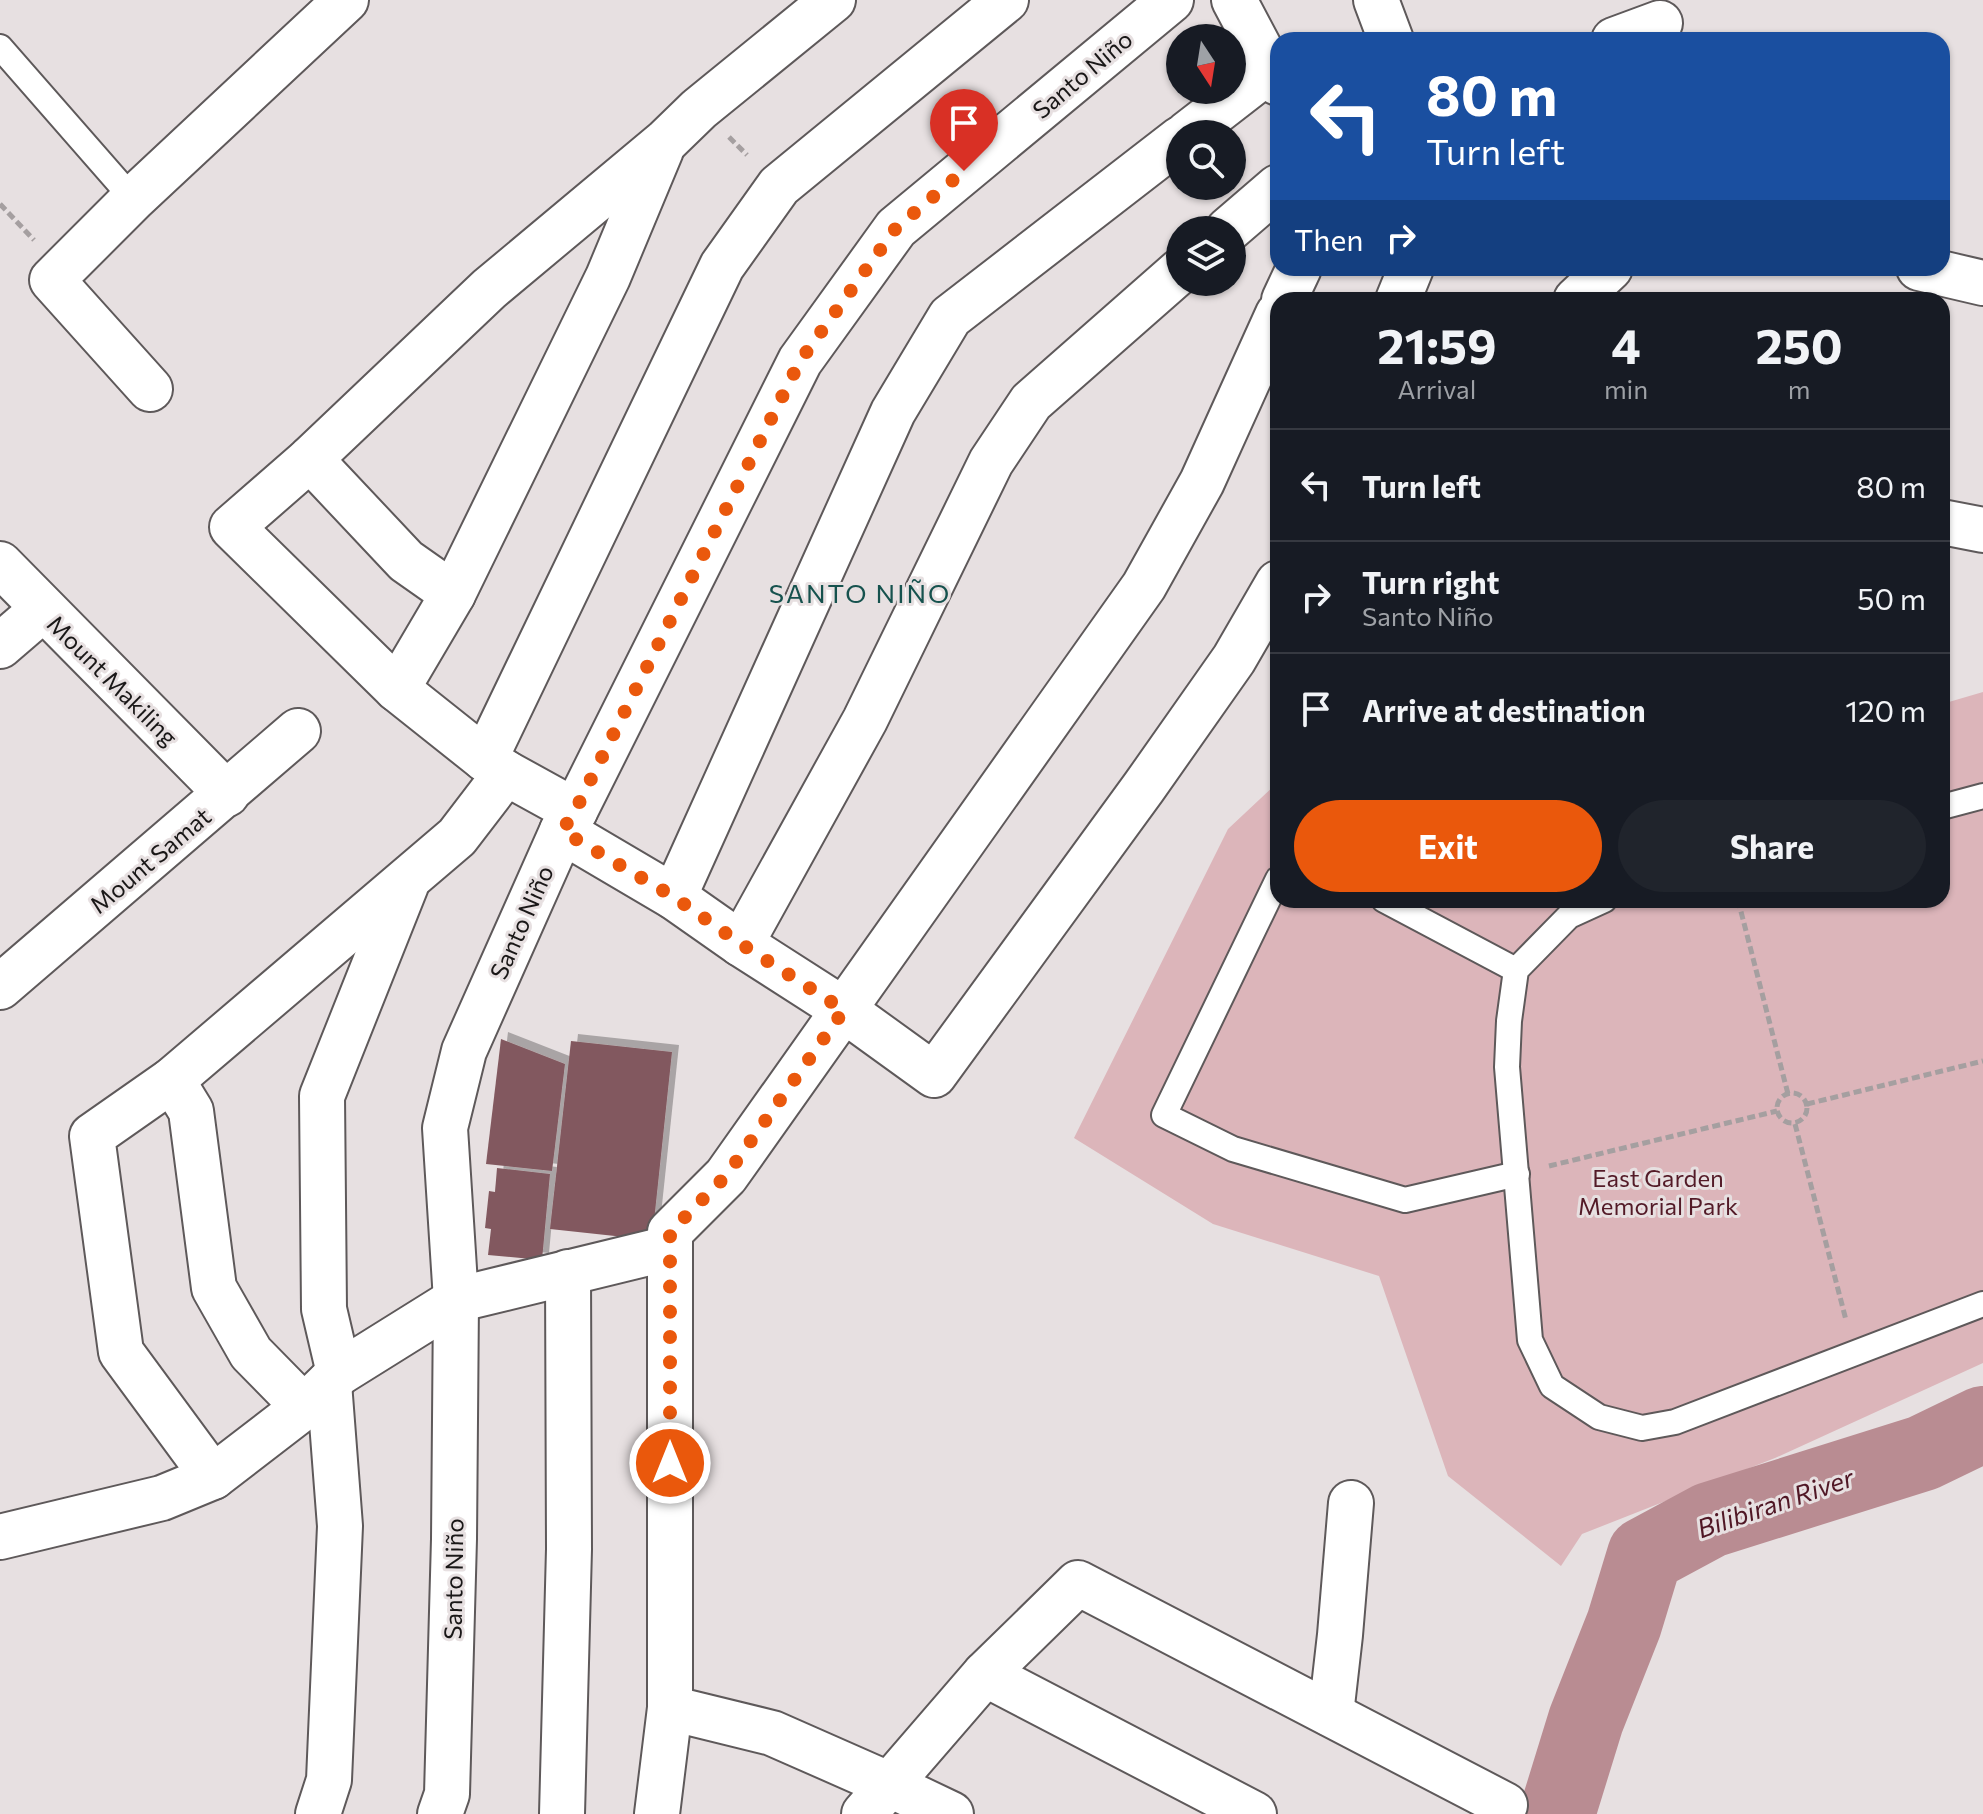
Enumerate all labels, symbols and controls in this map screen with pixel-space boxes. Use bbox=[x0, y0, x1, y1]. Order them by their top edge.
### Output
street label: Santo Niño bbox=[1026, 24, 1138, 124]
north arrow bbox=[1166, 24, 1246, 104]
map controls bbox=[1166, 24, 1246, 296]
text: 80 m bbox=[1426, 59, 1557, 128]
icon: left bbox=[1294, 64, 1398, 168]
pin bbox=[930, 89, 998, 171]
icon: arrive bbox=[942, 101, 986, 145]
button: search bbox=[1166, 120, 1246, 200]
text: Turn left bbox=[1426, 128, 1565, 172]
button: layers bbox=[1166, 216, 1246, 296]
icon: right bbox=[1379, 216, 1423, 260]
text: Then bbox=[1294, 220, 1363, 257]
text: 21:59 bbox=[1377, 315, 1497, 374]
text: 4 bbox=[1611, 315, 1641, 374]
text: 250 bbox=[1755, 315, 1843, 374]
text: Arrival bbox=[1398, 373, 1476, 404]
text: min bbox=[1604, 373, 1648, 404]
text: m bbox=[1788, 373, 1810, 404]
icon: left bbox=[1294, 463, 1338, 507]
text: Turn left bbox=[1362, 467, 1481, 504]
text: 80 m bbox=[1856, 467, 1926, 504]
text: Turn right bbox=[1362, 563, 1499, 600]
icon: right bbox=[1294, 575, 1338, 619]
district label: SANTO NIÑO bbox=[769, 577, 951, 608]
text: 50 m bbox=[1857, 579, 1926, 616]
text: Santo Niño bbox=[1362, 600, 1493, 631]
street label: Mount Makiling bbox=[42, 609, 184, 751]
icon: arrive bbox=[1294, 687, 1338, 731]
text: Arrive at destination bbox=[1362, 691, 1646, 728]
text: 120 m bbox=[1845, 691, 1926, 728]
button: Exit bbox=[1294, 800, 1602, 892]
button: Share bbox=[1618, 800, 1926, 892]
street label: Mount Samat bbox=[84, 801, 216, 919]
street label: Santo Niño bbox=[483, 861, 559, 983]
park label: East Garden Memorial Park bbox=[1578, 1163, 1738, 1220]
position arrow bbox=[628, 1421, 712, 1505]
water label: Bilibiran River bbox=[1693, 1460, 1859, 1543]
street label: Santo Niño bbox=[437, 1518, 469, 1640]

